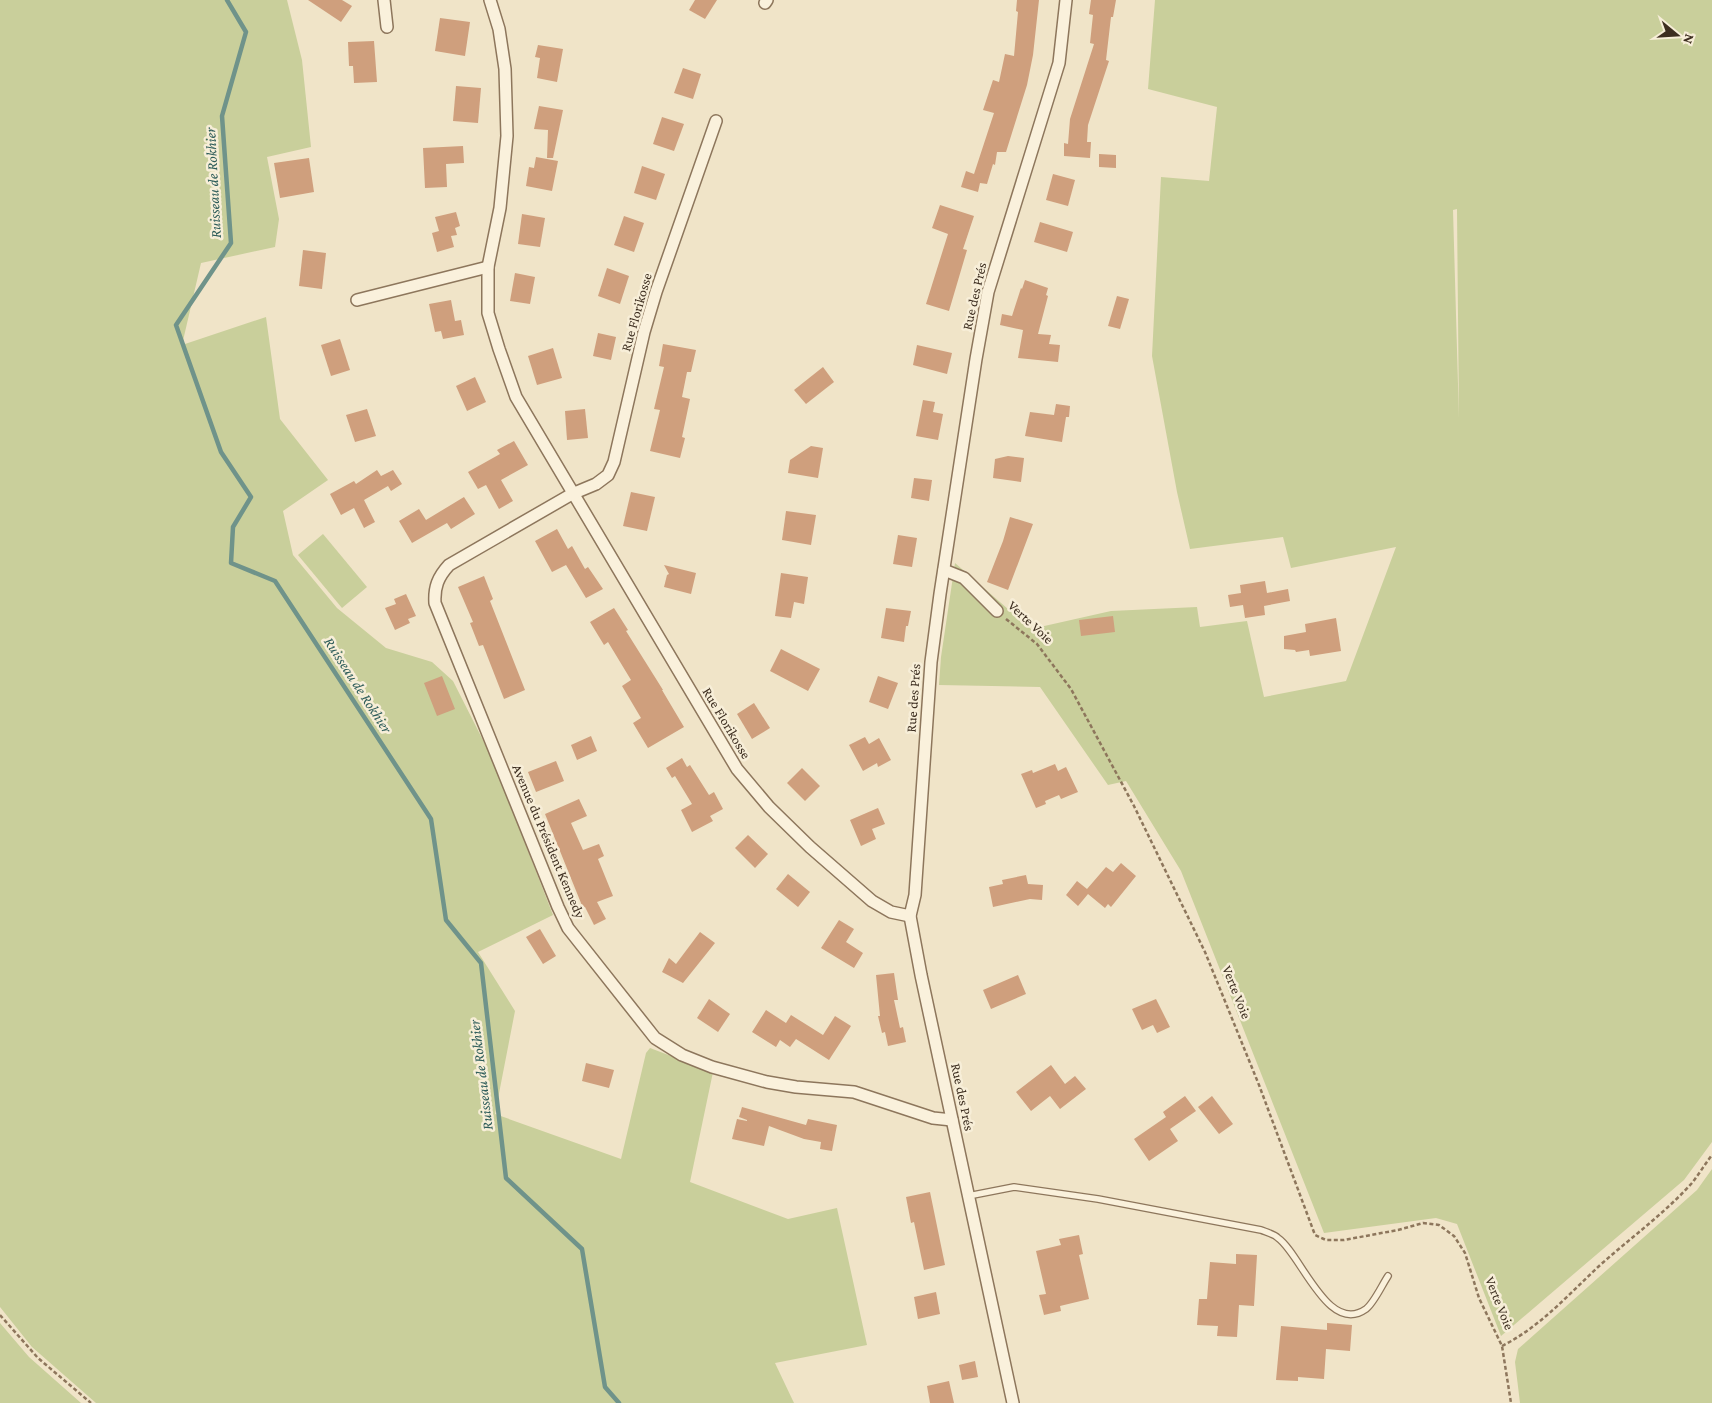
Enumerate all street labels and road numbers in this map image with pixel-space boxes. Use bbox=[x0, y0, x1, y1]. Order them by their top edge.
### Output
street label: Rue des Prés bbox=[958, 261, 990, 331]
street label: Rue Florikosse bbox=[617, 271, 655, 353]
street label: Verte Voie bbox=[1005, 597, 1057, 647]
street label: Rue des Prés bbox=[903, 663, 923, 733]
street label: Rue Florikosse bbox=[699, 684, 755, 762]
street label: Avenue du Président Kennedy bbox=[509, 762, 589, 921]
street label: Verte Voie bbox=[1219, 963, 1255, 1021]
street label: Rue des Prés bbox=[948, 1062, 978, 1132]
street label: Verte Voie bbox=[1482, 1274, 1518, 1332]

